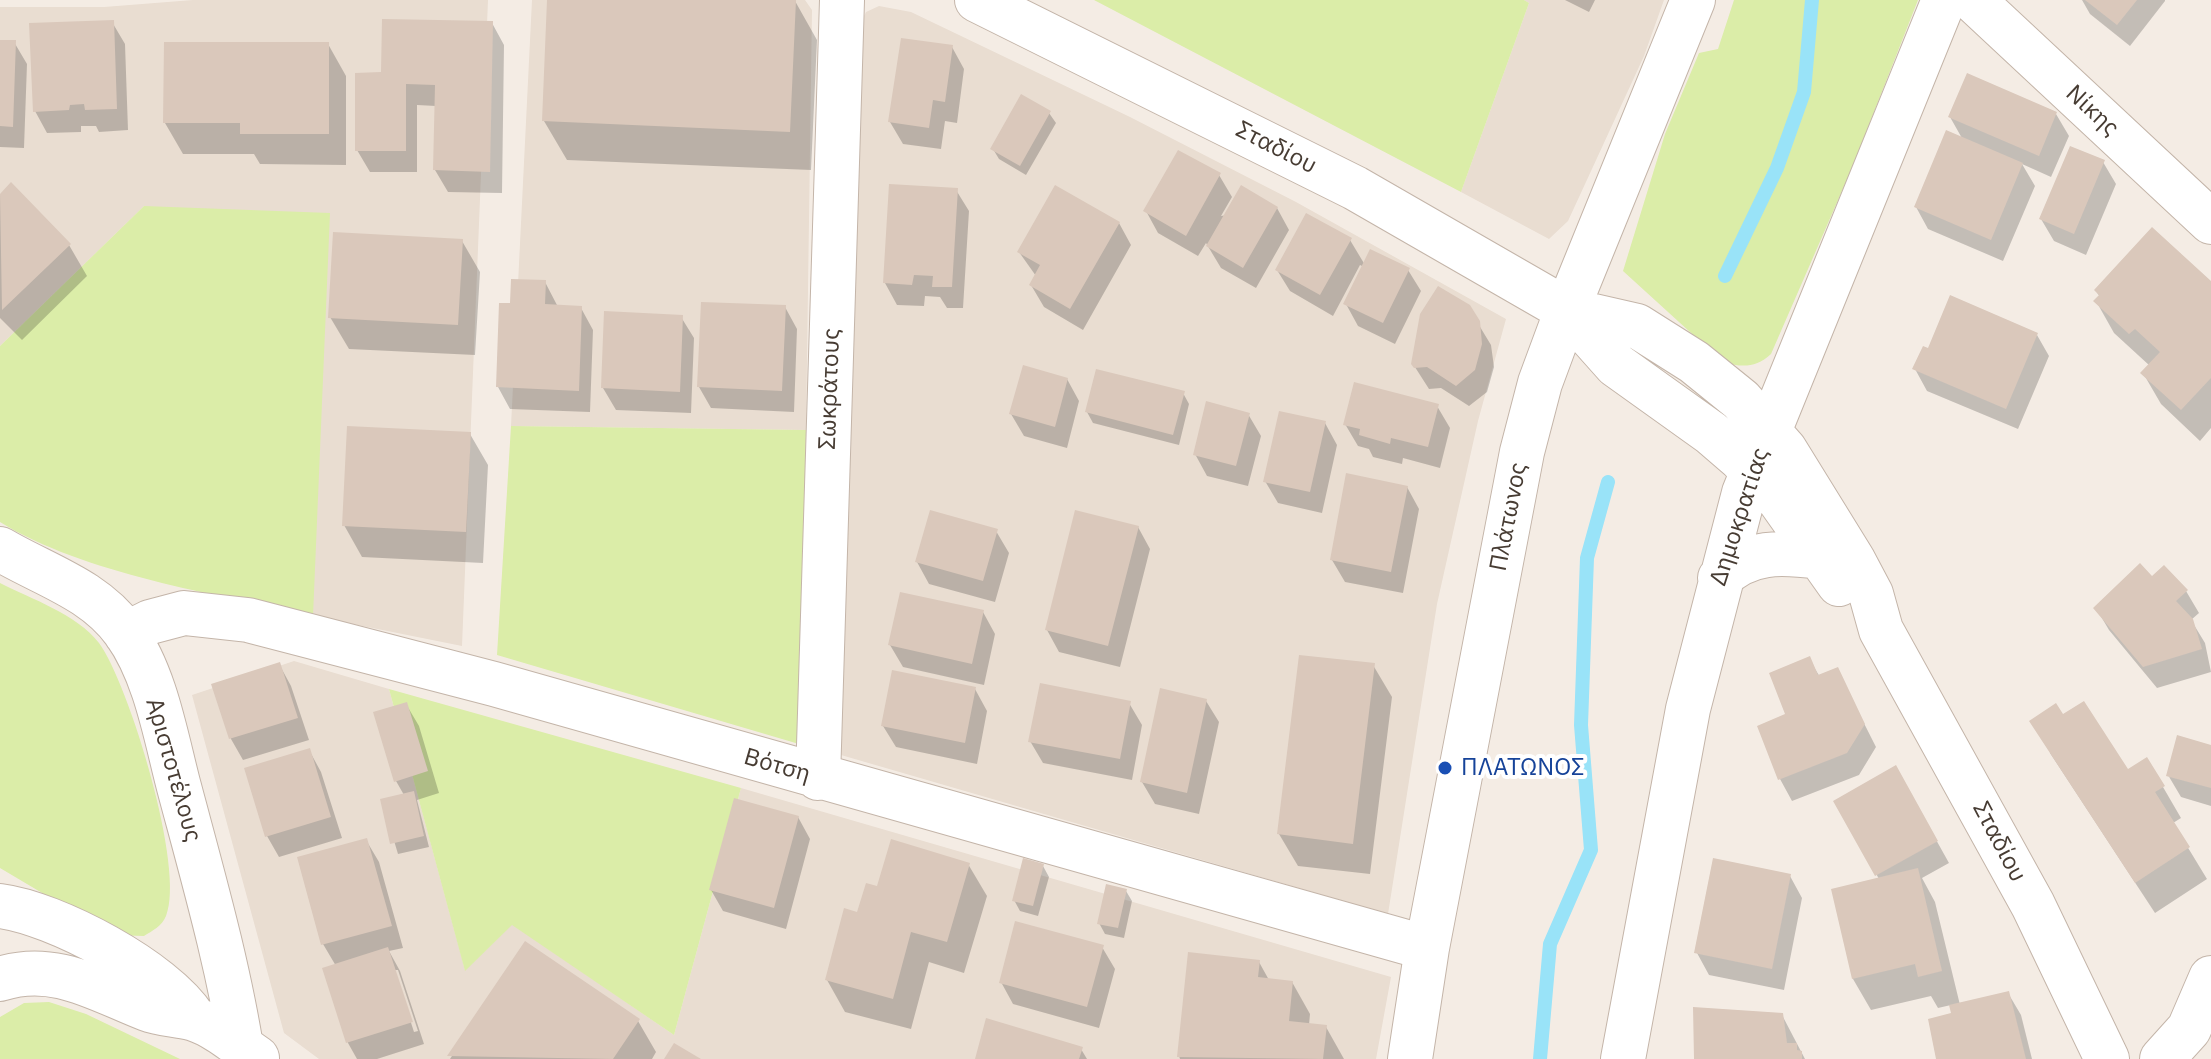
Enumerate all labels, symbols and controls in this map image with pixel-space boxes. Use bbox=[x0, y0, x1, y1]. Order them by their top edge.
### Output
street label: Νίκης bbox=[2059, 79, 2125, 143]
street label: Σταδίου bbox=[1231, 115, 1321, 181]
street label: Σωκράτους bbox=[813, 328, 847, 450]
street label: Δημοκρατίας bbox=[1704, 444, 1776, 590]
street label: Πλάτωνος bbox=[1484, 460, 1534, 574]
street label: Αριστοτέλους bbox=[139, 695, 207, 845]
street label: Βότση bbox=[741, 743, 813, 789]
place label: ΠΛΑΤΩΝΟΣ bbox=[1461, 754, 1585, 782]
marker: ΠΛΑΤΩΝΟΣ bbox=[1436, 759, 1454, 777]
street label: Σταδίου bbox=[1966, 797, 2032, 887]

